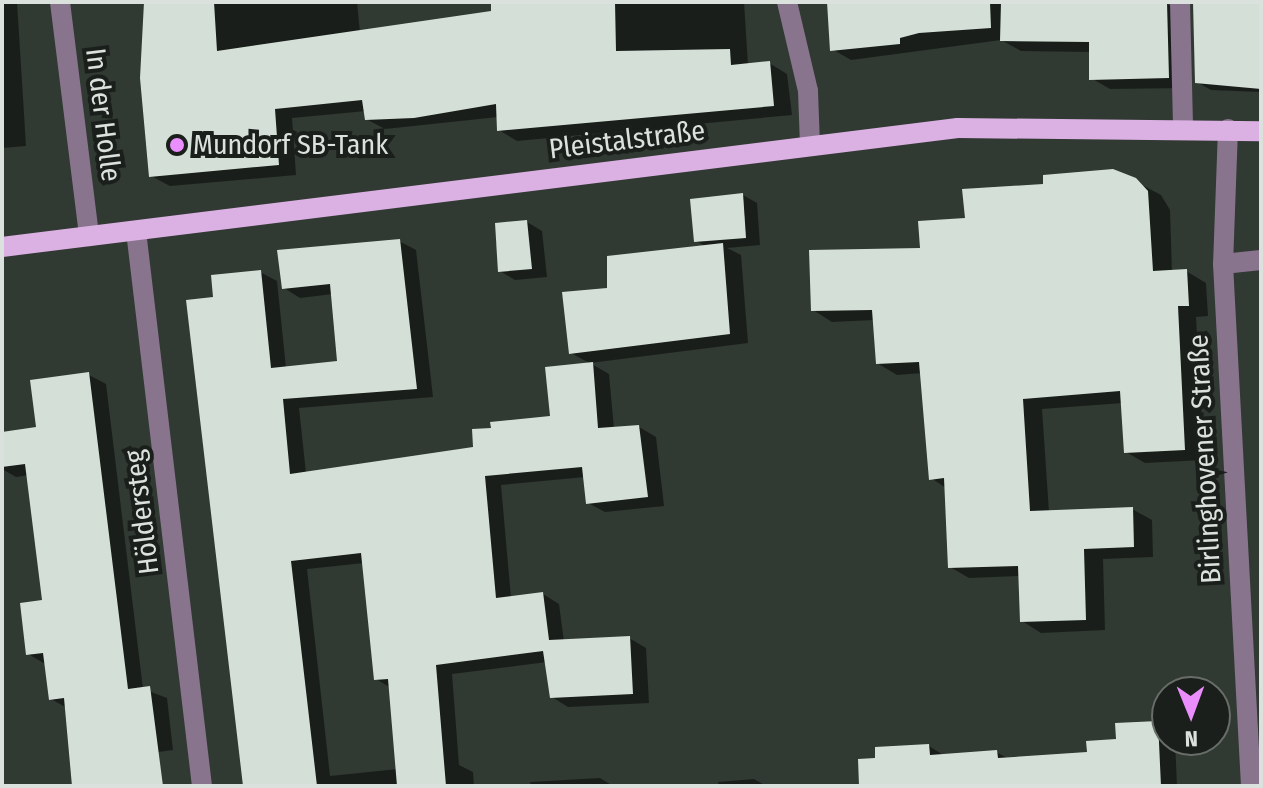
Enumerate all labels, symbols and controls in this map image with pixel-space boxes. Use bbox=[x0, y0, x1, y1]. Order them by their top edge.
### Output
street label: In der Holle bbox=[78, 46, 128, 184]
street label: Pleistalstraße bbox=[547, 114, 707, 166]
place label: Mundorf SB-Tank bbox=[193, 128, 388, 162]
marker: Mundorf SB-Tank bbox=[168, 136, 186, 154]
street label: Birlinghovener Straße bbox=[1182, 334, 1228, 584]
street label: Höldersteg bbox=[118, 448, 166, 576]
north arrow bbox=[1151, 676, 1231, 756]
text: N bbox=[1185, 725, 1198, 752]

